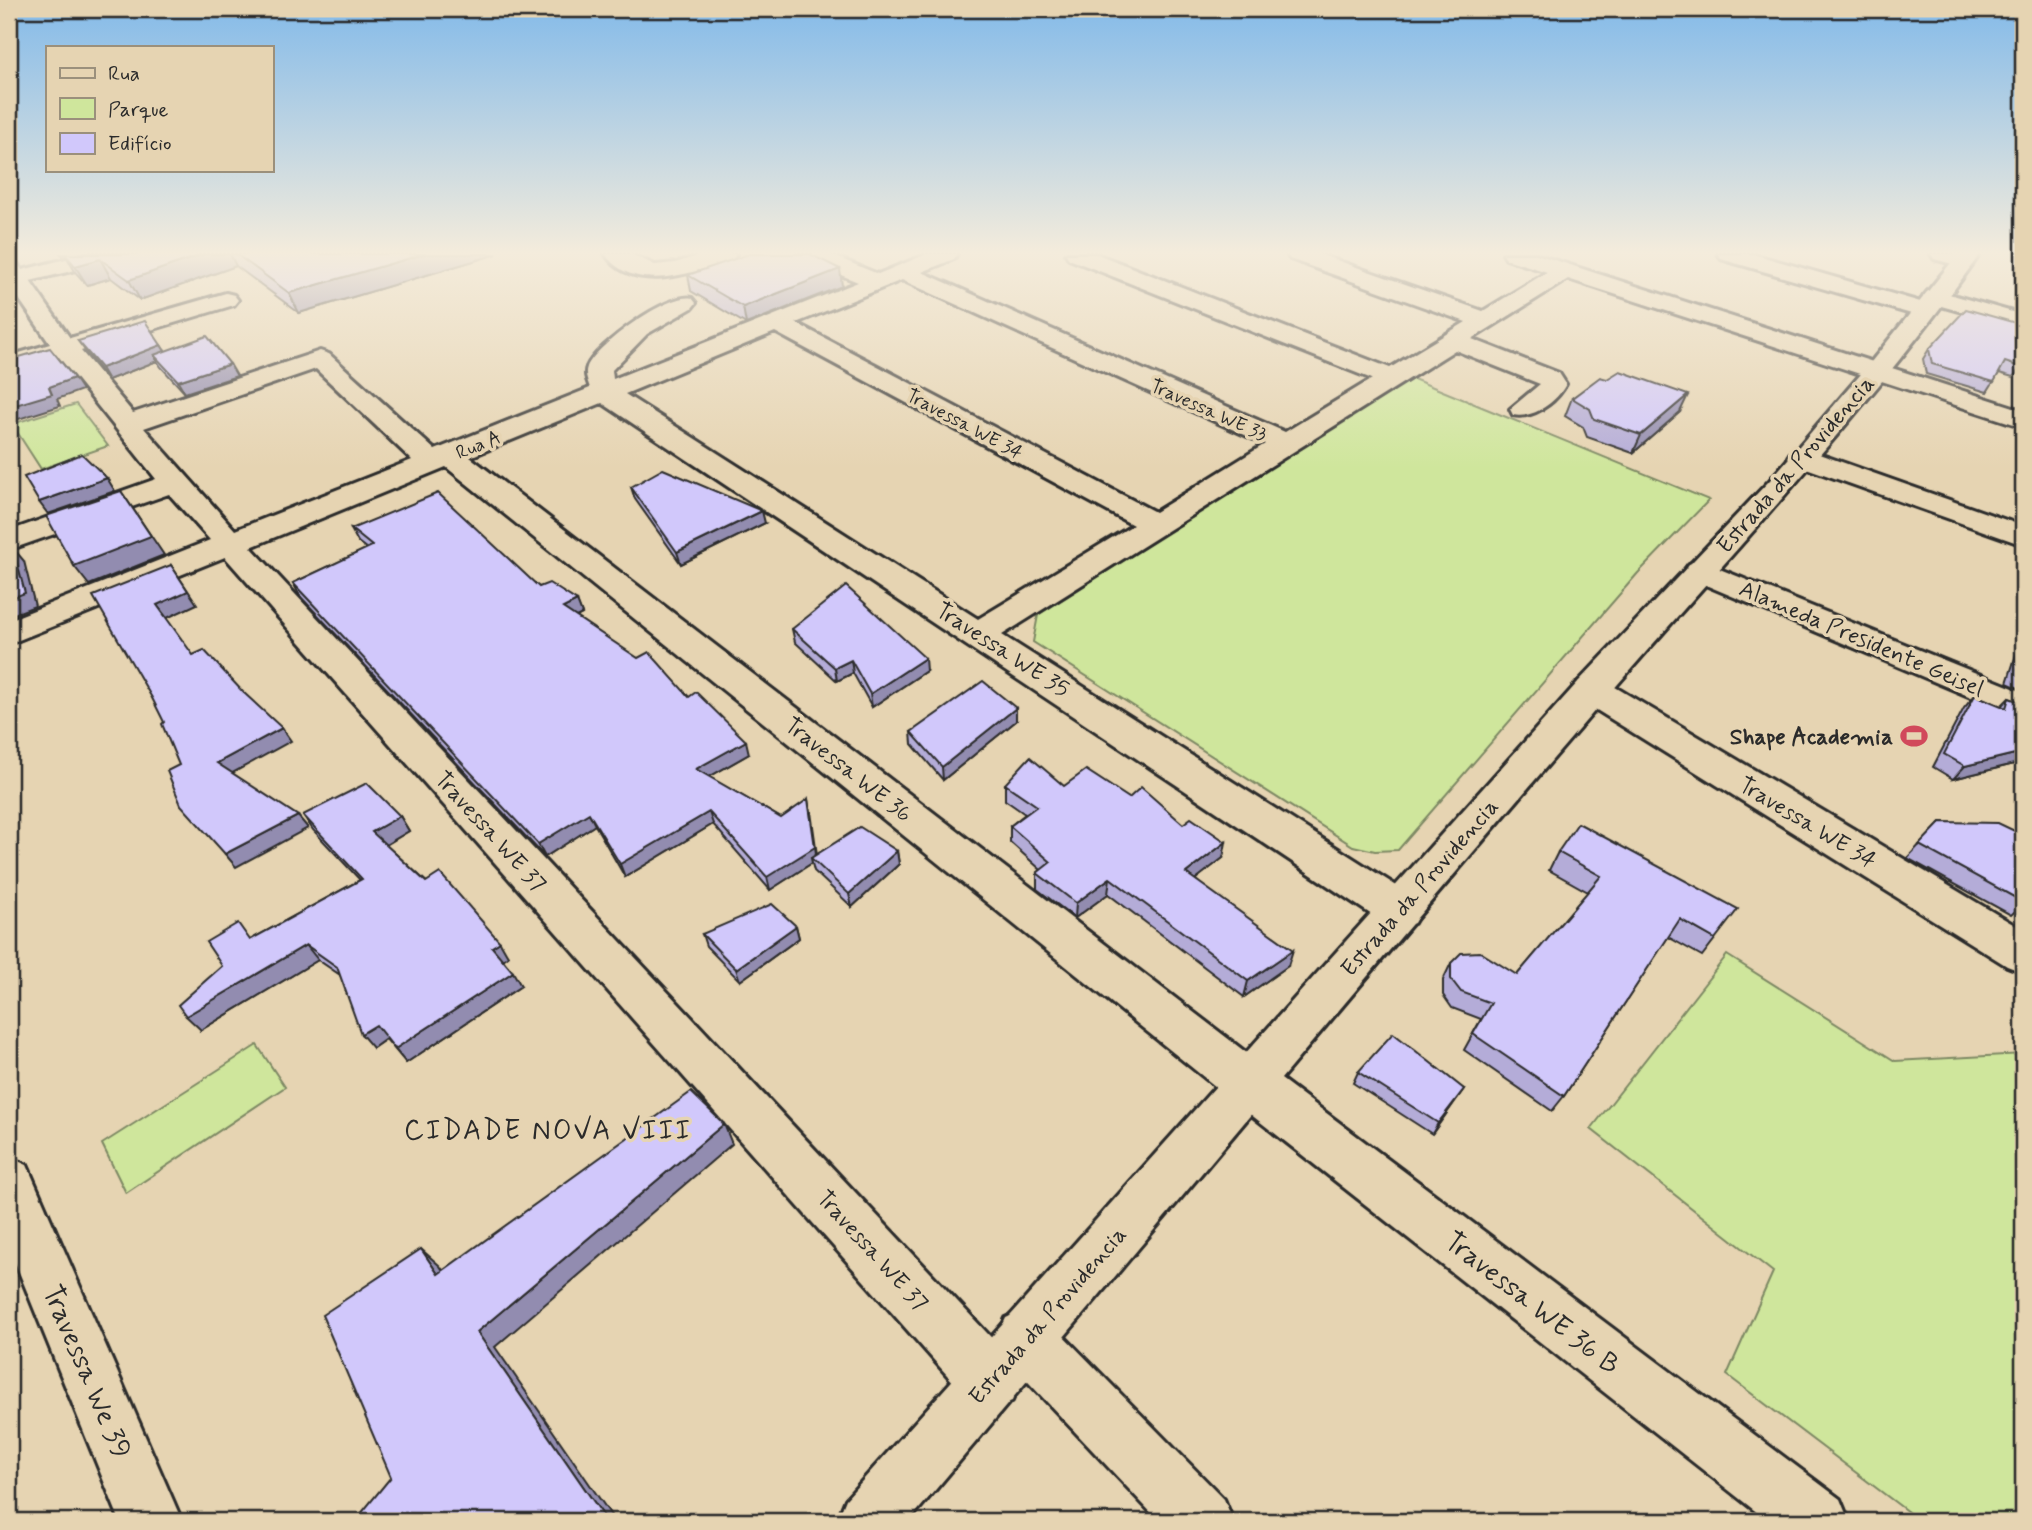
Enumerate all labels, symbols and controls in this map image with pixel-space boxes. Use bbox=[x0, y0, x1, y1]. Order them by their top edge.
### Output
legend bbox=[46, 46, 273, 172]
text: Rua bbox=[108, 60, 140, 88]
text: Parque bbox=[108, 96, 169, 124]
text: Edifício bbox=[108, 130, 172, 158]
street label: Estrada da Providencia bbox=[1711, 370, 1882, 561]
street label: Travessa WE 33 bbox=[1146, 374, 1271, 447]
street label: Travessa WE 34 bbox=[902, 383, 1027, 466]
street label: Rua A bbox=[452, 425, 505, 466]
street label: Alameda Presidente Geisel bbox=[1734, 575, 1988, 705]
street label: Travessa WE 35 bbox=[929, 596, 1075, 705]
street label: Travessa WE 36 bbox=[778, 711, 918, 830]
sports icon: Shape Academia bbox=[1899, 721, 1929, 751]
place label: Shape Academia bbox=[1730, 723, 1893, 753]
street label: Travessa WE 37 bbox=[427, 765, 552, 899]
street label: Travessa WE 34 bbox=[1733, 771, 1881, 877]
street label: Estrada da Providencia bbox=[1335, 793, 1506, 984]
district label: CIDADE NOVA VIII bbox=[404, 1113, 692, 1150]
street label: Travessa WE 37 bbox=[809, 1184, 934, 1318]
street label: Estrada da Providencia bbox=[963, 1221, 1134, 1412]
street label: Travessa WE 36 B bbox=[1436, 1224, 1627, 1384]
street label: Travessa We 39 bbox=[33, 1280, 139, 1464]

